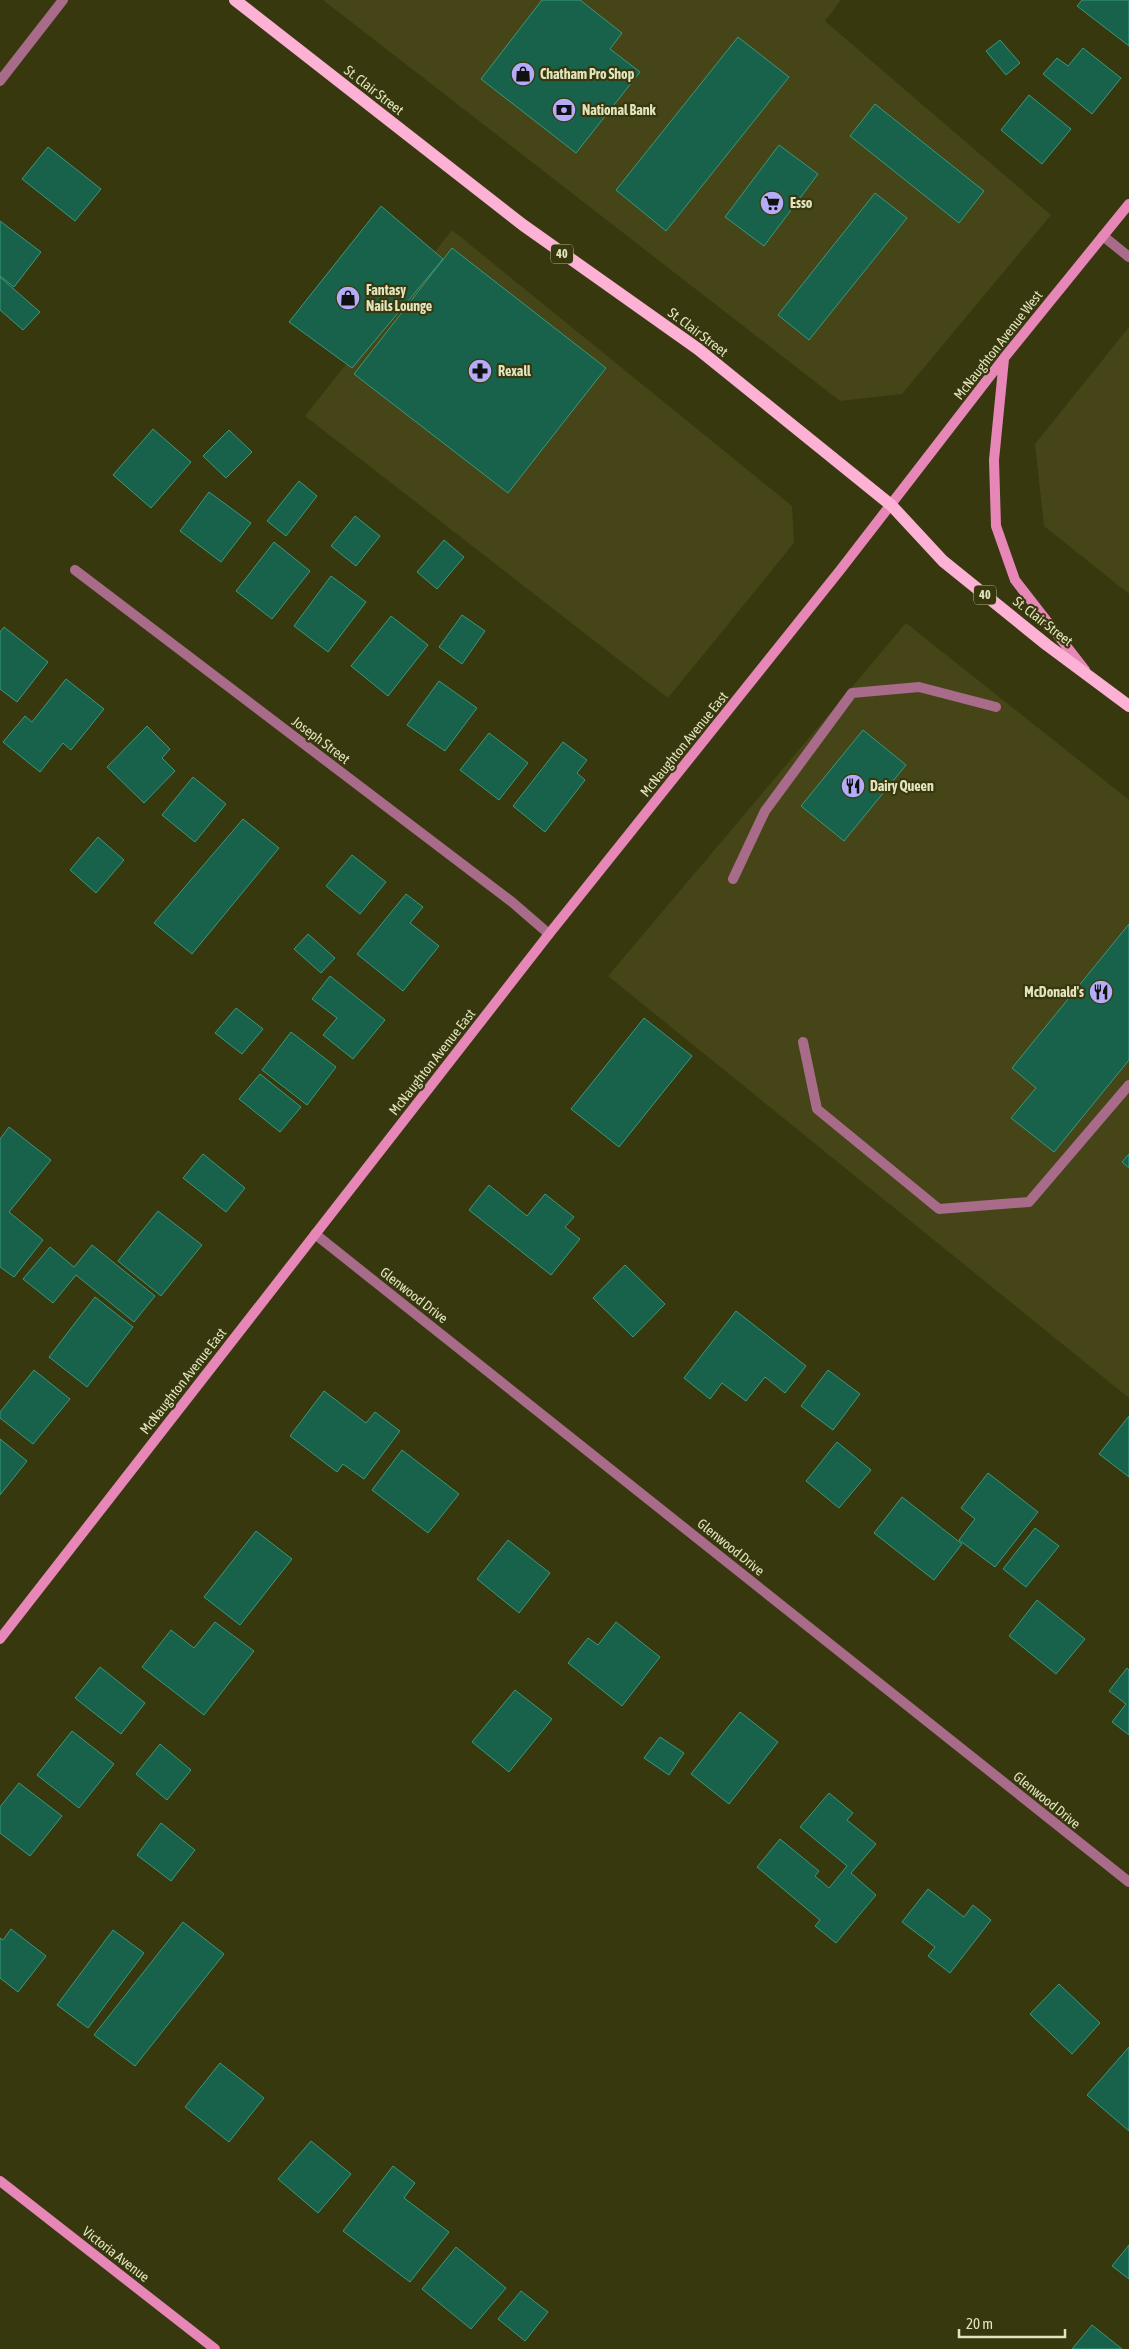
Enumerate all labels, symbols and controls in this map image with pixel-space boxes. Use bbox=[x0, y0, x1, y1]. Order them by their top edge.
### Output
shop icon: Chatham Pro Shop bbox=[510, 61, 536, 87]
street label: St. Clair Street bbox=[341, 62, 407, 118]
place label: Chatham Pro Shop bbox=[540, 66, 635, 82]
bank icon: National Bank bbox=[551, 97, 577, 123]
place label: National Bank bbox=[582, 102, 656, 118]
supermarket icon: Esso bbox=[759, 190, 785, 216]
place label: Esso bbox=[790, 195, 813, 211]
road number: 40 bbox=[551, 244, 573, 264]
place label: Fantasy Nails Lounge bbox=[366, 282, 432, 314]
shop icon: Fantasy Nails Lounge bbox=[335, 285, 361, 311]
street label: McNaughton Avenue West bbox=[951, 287, 1045, 403]
street label: St. Clair Street bbox=[665, 304, 731, 360]
pharmacy icon: Rexall bbox=[467, 358, 493, 384]
place label: Rexall bbox=[498, 363, 531, 379]
road number: 40 bbox=[974, 586, 996, 604]
street label: St. Clair Street bbox=[1010, 593, 1076, 649]
street label: McNaughton Avenue East bbox=[637, 688, 731, 800]
street label: Joseph Street bbox=[289, 713, 353, 767]
restaurant icon: Dairy Queen bbox=[840, 773, 866, 799]
place label: Dairy Queen bbox=[870, 778, 934, 794]
restaurant icon: McDonald's bbox=[1088, 979, 1114, 1005]
place label: McDonald's bbox=[1024, 984, 1084, 1000]
street label: McNaughton Avenue East bbox=[386, 1006, 478, 1118]
street label: Glenwood Drive bbox=[377, 1264, 451, 1326]
street label: McNaughton Avenue East bbox=[137, 1325, 229, 1437]
street label: Glenwood Drive bbox=[694, 1515, 768, 1579]
street label: Glenwood Drive bbox=[1010, 1768, 1084, 1832]
street label: Victoria Avenue bbox=[79, 2223, 153, 2285]
scale bar bbox=[959, 2306, 1065, 2338]
text: 20 m bbox=[966, 2315, 993, 2332]

